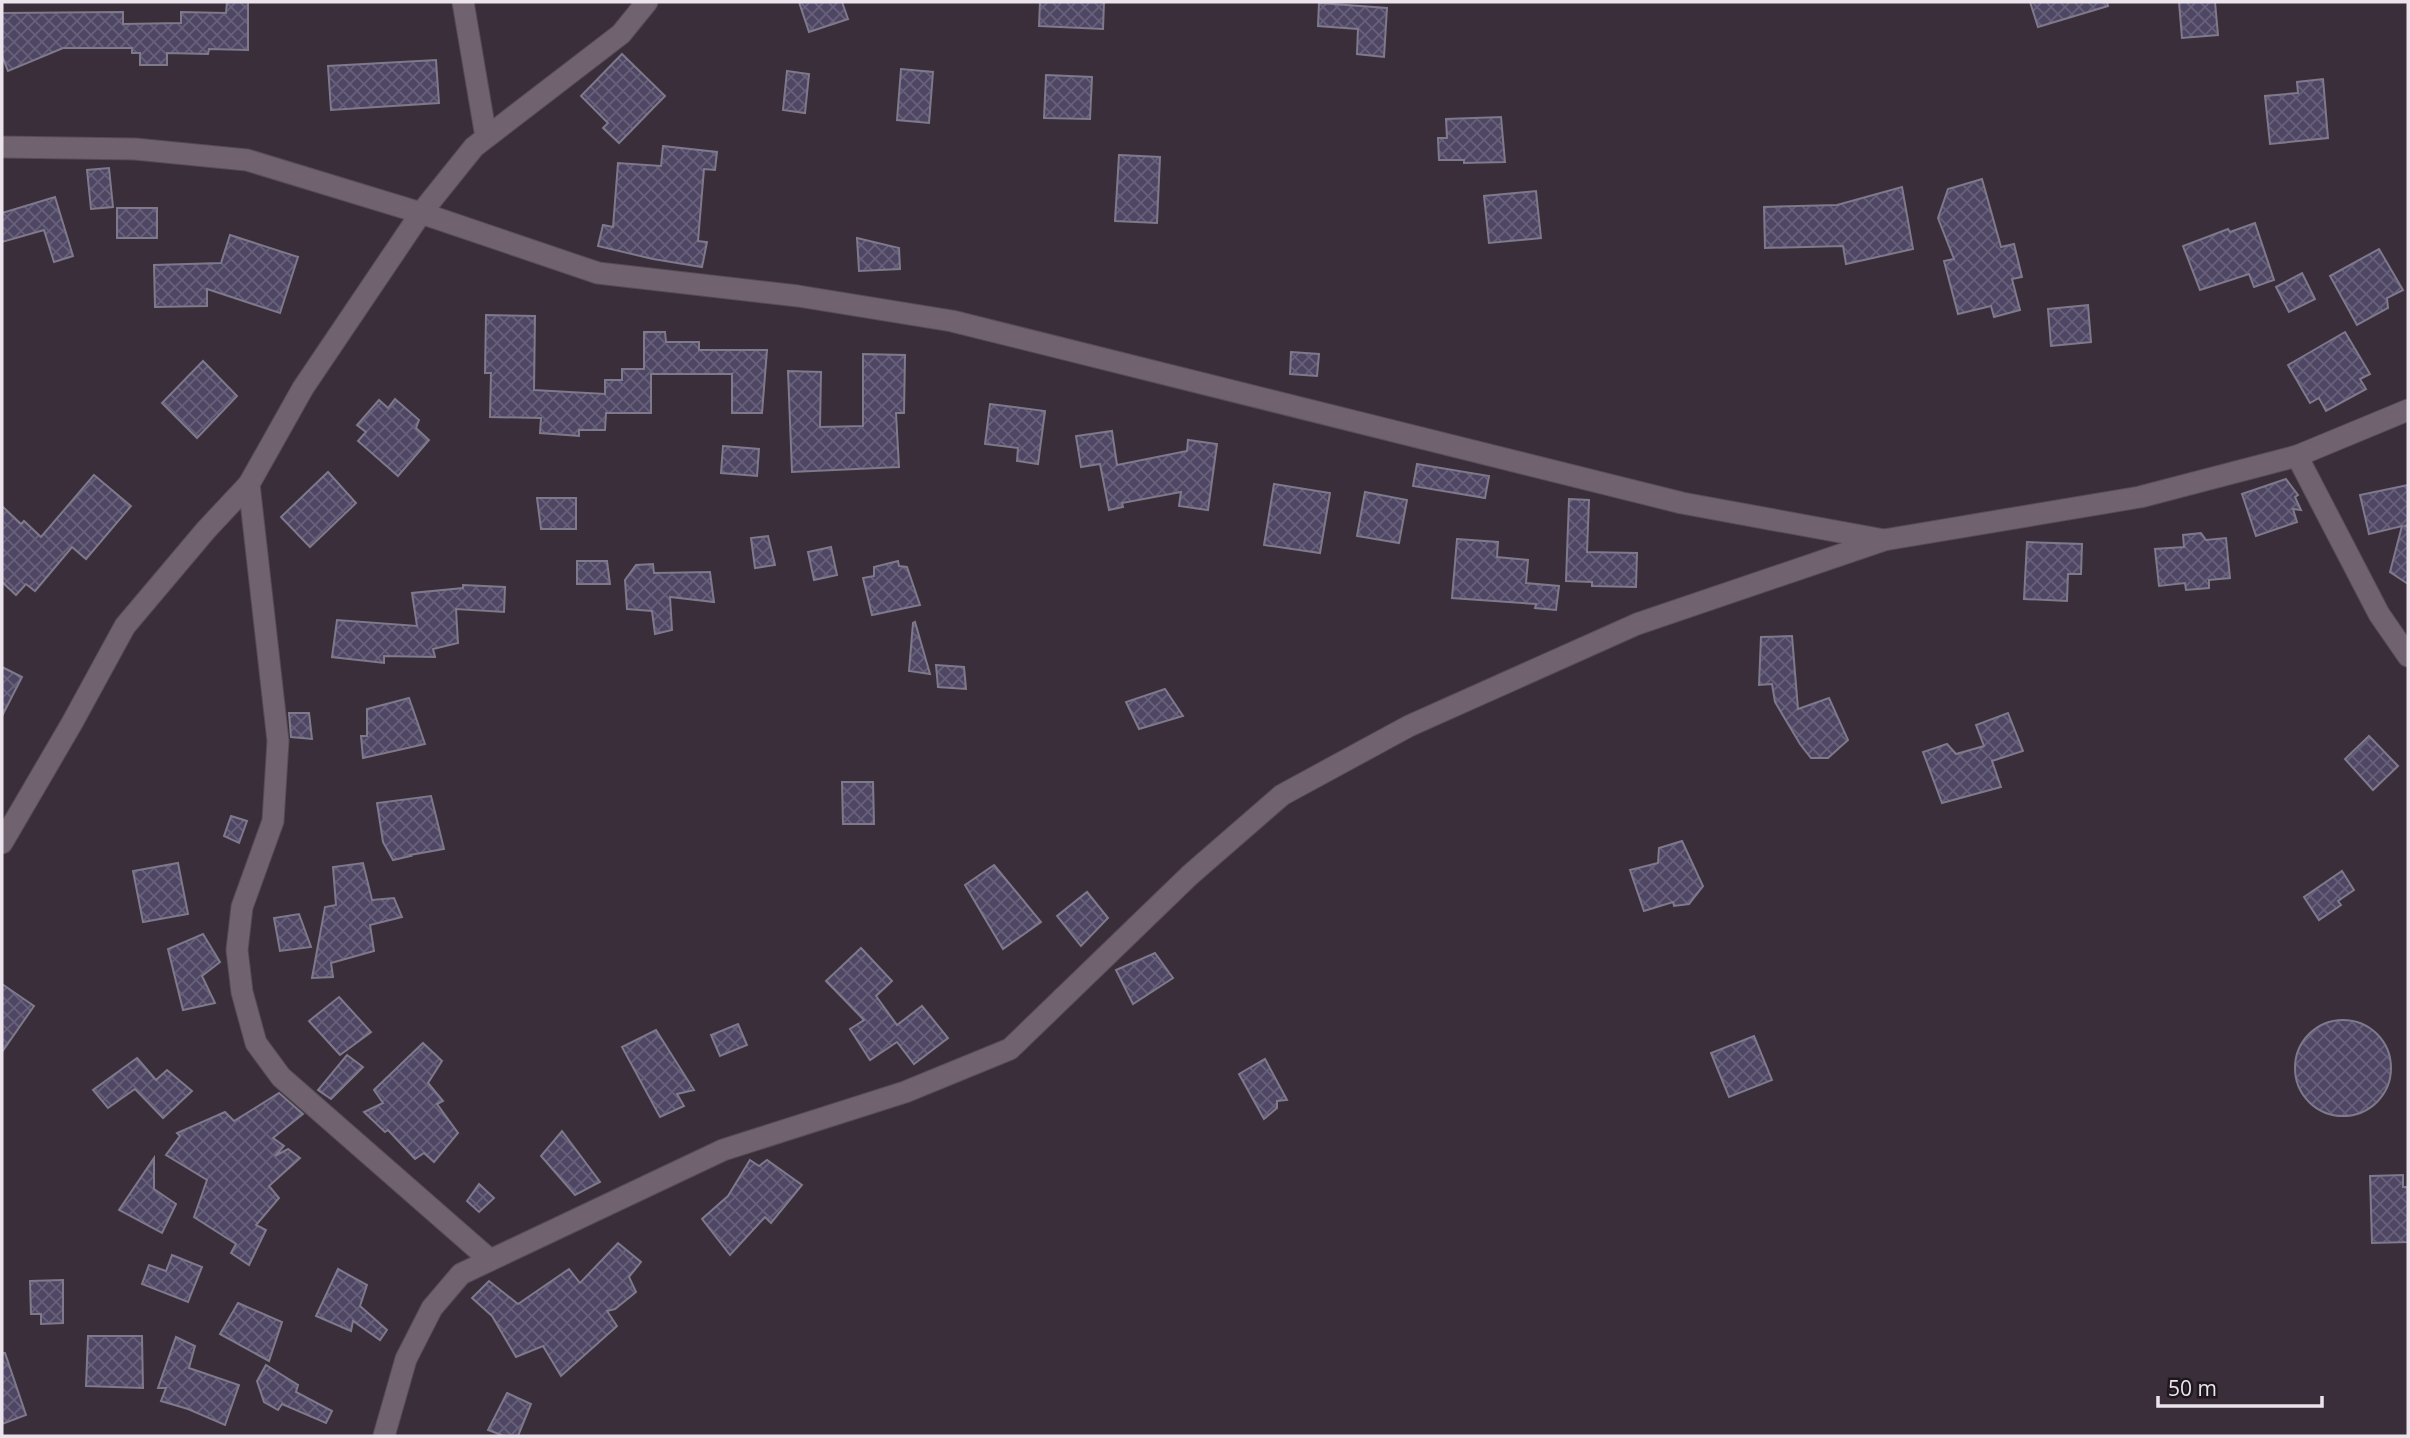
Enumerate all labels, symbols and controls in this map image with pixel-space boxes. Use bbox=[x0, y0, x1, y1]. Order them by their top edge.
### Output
scale bar bbox=[2158, 1364, 2322, 1408]
text: 50 m bbox=[2168, 1374, 2217, 1402]

